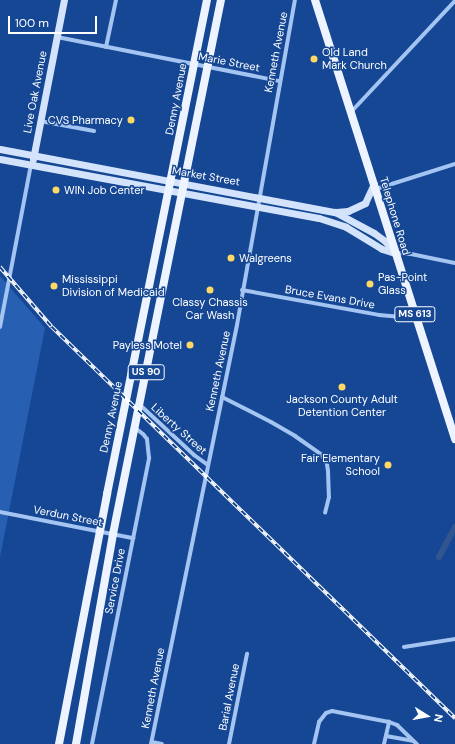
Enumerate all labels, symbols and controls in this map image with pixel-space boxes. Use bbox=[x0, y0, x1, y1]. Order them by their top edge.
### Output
scale bar bbox=[10, 8, 99, 34]
street label: Kenneth Avenue bbox=[262, 11, 290, 93]
text: 100 m bbox=[15, 15, 49, 31]
place label: Old Land Mark Church bbox=[322, 46, 387, 72]
street label: Live Oak Avenue bbox=[21, 50, 49, 134]
street label: Marie Street bbox=[197, 50, 261, 74]
marker: Old Land Mark Church bbox=[309, 54, 319, 64]
street label: Denny Avenue bbox=[163, 62, 189, 136]
place label: CVS Pharmacy bbox=[48, 113, 123, 127]
marker: CVS Pharmacy bbox=[126, 115, 136, 125]
street label: Market Street bbox=[171, 164, 241, 188]
street label: Telephone Road bbox=[377, 175, 413, 257]
place label: WIN Job Center bbox=[64, 183, 145, 197]
marker: WIN Job Center bbox=[51, 185, 61, 195]
place label: Walgreens bbox=[239, 251, 292, 265]
marker: Walgreens bbox=[226, 253, 236, 263]
place label: Pas-Point Glass bbox=[378, 271, 427, 297]
place label: Mississippi Division of Medicaid bbox=[62, 273, 165, 299]
marker: Pas-Point Glass bbox=[365, 279, 375, 289]
marker: Mississippi Division of Medicaid bbox=[49, 281, 59, 291]
street label: Bruce Evans Drive bbox=[284, 283, 376, 311]
marker: Classy Chassis Car Wash bbox=[205, 285, 215, 295]
place label: Classy Chassis Car Wash bbox=[172, 296, 248, 322]
road number: MS 613 bbox=[394, 306, 436, 322]
street label: Kenneth Avenue bbox=[203, 330, 233, 412]
place label: Payless Motel bbox=[113, 338, 182, 352]
marker: Payless Motel bbox=[185, 340, 195, 350]
road number: US 90 bbox=[127, 364, 165, 380]
street label: Denny Avenue bbox=[97, 380, 125, 454]
marker: Jackson County Adult Detention Center bbox=[337, 382, 347, 392]
place label: Jackson County Adult Detention Center bbox=[286, 393, 398, 419]
street label: Liberty Street bbox=[149, 401, 209, 457]
place label: Fair Elementary School bbox=[301, 452, 380, 478]
marker: Fair Elementary School bbox=[383, 460, 393, 470]
street label: Verdun Street bbox=[32, 503, 104, 529]
street label: Service Drive bbox=[102, 547, 128, 615]
street label: Kenneth Avenue bbox=[139, 647, 167, 729]
street label: Barial Avenue bbox=[216, 662, 242, 732]
north arrow bbox=[407, 696, 447, 736]
text: N bbox=[431, 713, 446, 724]

